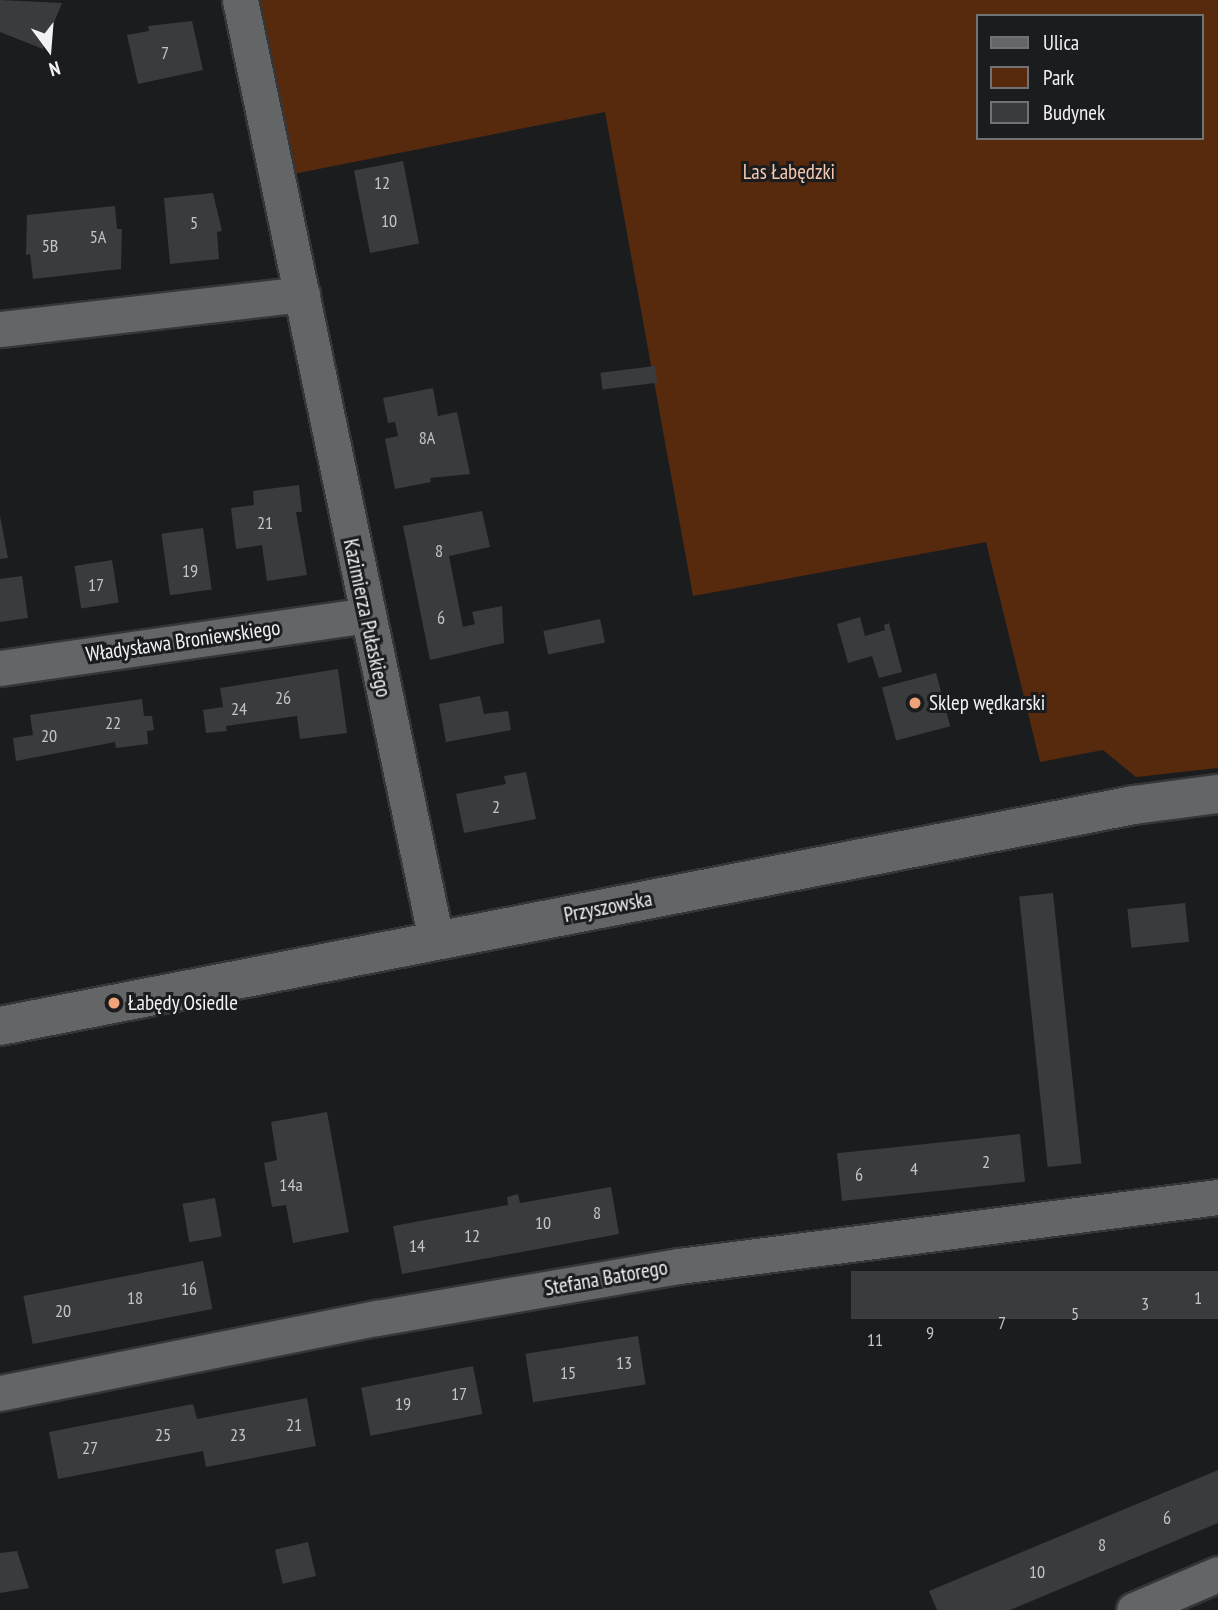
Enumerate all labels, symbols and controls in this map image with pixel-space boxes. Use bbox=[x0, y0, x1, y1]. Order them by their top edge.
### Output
north arrow bbox=[14, 14, 84, 84]
legend bbox=[976, 14, 1204, 140]
text: Ulica bbox=[1043, 29, 1079, 56]
house number: 7 bbox=[161, 42, 169, 64]
text: N bbox=[47, 56, 63, 82]
text: Park bbox=[1043, 64, 1074, 91]
text: Budynek bbox=[1043, 99, 1105, 126]
park label: Las Łabędzki bbox=[743, 159, 835, 185]
house number: 12 bbox=[374, 172, 390, 194]
house number: 10 bbox=[381, 210, 397, 232]
house number: 5 bbox=[190, 212, 198, 234]
house number: 5A bbox=[90, 226, 106, 248]
house number: 5B bbox=[42, 235, 58, 257]
house number: 8A bbox=[419, 427, 435, 449]
house number: 21 bbox=[257, 512, 273, 534]
street label: Kazimierza Pułaskiego bbox=[338, 537, 396, 699]
house number: 8 bbox=[435, 540, 443, 562]
house number: 19 bbox=[182, 560, 198, 582]
house number: 17 bbox=[88, 574, 104, 596]
house number: 6 bbox=[437, 607, 445, 629]
street label: Władysława Broniewskiego bbox=[84, 615, 282, 667]
house number: 26 bbox=[275, 687, 291, 709]
place label: Sklep wędkarski bbox=[929, 690, 1045, 716]
marker: Sklep wędkarski bbox=[907, 695, 923, 711]
house number: 24 bbox=[231, 698, 247, 720]
house number: 22 bbox=[105, 712, 121, 734]
house number: 20 bbox=[41, 725, 57, 747]
house number: 2 bbox=[492, 796, 500, 818]
street label: Przyszowska bbox=[562, 886, 654, 928]
place label: Łabędy Osiedle bbox=[128, 990, 239, 1016]
marker: Łabędy Osiedle bbox=[106, 995, 122, 1011]
house number: 2 bbox=[982, 1151, 990, 1173]
house number: 4 bbox=[910, 1158, 918, 1180]
house number: 6 bbox=[855, 1164, 863, 1186]
house number: 14a bbox=[279, 1174, 303, 1196]
house number: 8 bbox=[593, 1202, 601, 1224]
house number: 10 bbox=[535, 1212, 551, 1234]
house number: 12 bbox=[464, 1225, 480, 1247]
house number: 14 bbox=[409, 1235, 425, 1257]
street label: Stefana Batorego bbox=[543, 1255, 669, 1301]
house number: 16 bbox=[181, 1278, 197, 1300]
house number: 18 bbox=[127, 1287, 143, 1309]
house number: 1 bbox=[1194, 1287, 1202, 1309]
house number: 3 bbox=[1141, 1293, 1149, 1315]
house number: 20 bbox=[55, 1300, 71, 1322]
house number: 5 bbox=[1071, 1303, 1079, 1325]
house number: 7 bbox=[998, 1312, 1006, 1334]
house number: 9 bbox=[926, 1322, 934, 1344]
house number: 11 bbox=[867, 1329, 883, 1351]
house number: 13 bbox=[616, 1352, 632, 1374]
house number: 15 bbox=[560, 1362, 576, 1384]
house number: 17 bbox=[451, 1383, 467, 1405]
house number: 19 bbox=[395, 1393, 411, 1415]
house number: 21 bbox=[286, 1414, 302, 1436]
house number: 25 bbox=[155, 1424, 171, 1446]
house number: 23 bbox=[230, 1424, 246, 1446]
house number: 27 bbox=[82, 1437, 98, 1459]
house number: 6 bbox=[1163, 1507, 1171, 1529]
house number: 8 bbox=[1098, 1534, 1106, 1556]
house number: 10 bbox=[1029, 1561, 1045, 1583]

